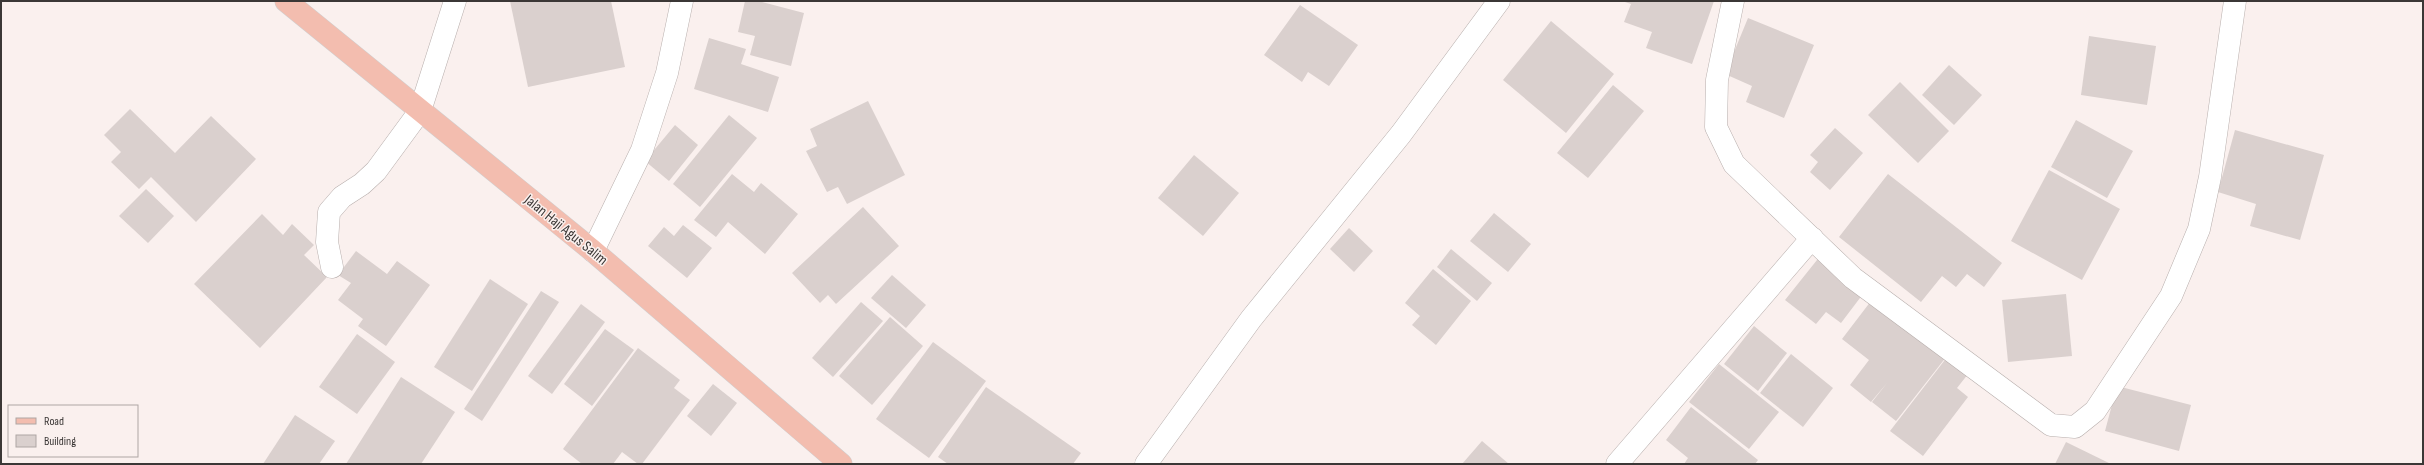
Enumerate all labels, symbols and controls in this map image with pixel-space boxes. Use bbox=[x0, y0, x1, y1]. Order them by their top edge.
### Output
street label: Jalan Haji Agus Salim bbox=[520, 190, 612, 269]
legend bbox=[8, 405, 138, 457]
text: Road bbox=[44, 414, 64, 429]
text: Building bbox=[44, 434, 76, 449]

